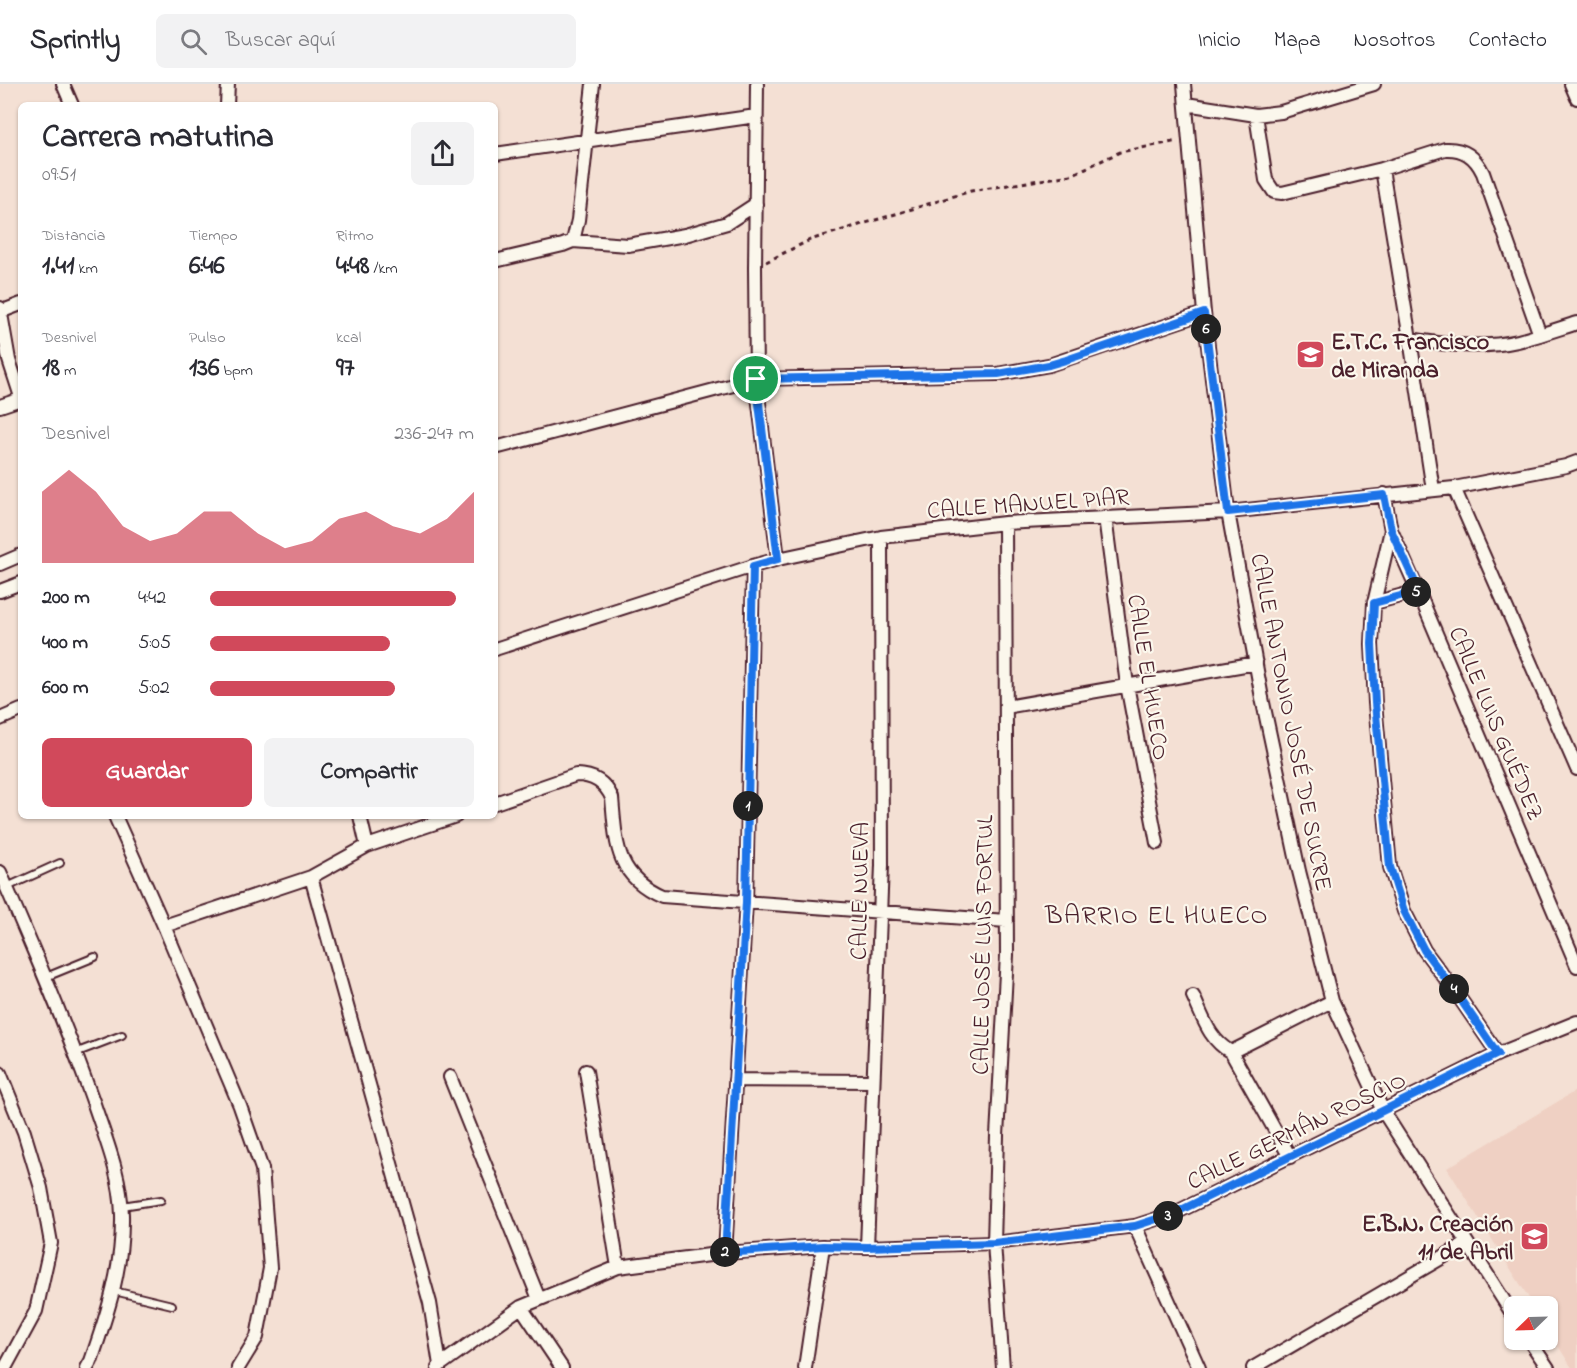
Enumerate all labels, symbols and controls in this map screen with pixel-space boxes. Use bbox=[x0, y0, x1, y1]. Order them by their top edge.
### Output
search box bbox=[156, 14, 576, 68]
text: Sprintly bbox=[30, 21, 120, 62]
icon: search bbox=[177, 25, 210, 58]
text: Buscar aquí bbox=[225, 25, 335, 57]
text: Inicio bbox=[1198, 26, 1241, 56]
text: Mapa bbox=[1274, 26, 1321, 56]
text: Nosotros bbox=[1354, 26, 1436, 56]
text: Contacto bbox=[1469, 26, 1547, 56]
text: Carrera matutina bbox=[42, 114, 274, 162]
button: share bbox=[411, 122, 474, 185]
text: 09:51 bbox=[42, 161, 76, 190]
text: Distancia bbox=[42, 224, 105, 248]
text: Tiempo bbox=[189, 224, 238, 248]
text: Ritmo bbox=[336, 224, 374, 248]
text: 1.41 bbox=[42, 248, 75, 286]
text: 6:46 bbox=[189, 248, 225, 286]
text: 4:48 bbox=[336, 248, 369, 286]
text: km bbox=[75, 257, 98, 281]
text: /km bbox=[369, 257, 398, 281]
pin: 6 bbox=[1191, 314, 1221, 344]
text: 6 bbox=[1202, 317, 1210, 341]
text: Desnivel bbox=[42, 326, 96, 350]
text: Pulso bbox=[189, 326, 226, 350]
text: kcal bbox=[336, 326, 361, 350]
place label: E.T.C. Francisco de Miranda bbox=[1331, 326, 1489, 389]
school or university icon: E.T.C. Francisco de Miranda bbox=[1294, 339, 1326, 371]
text: 18 bbox=[42, 350, 60, 388]
text: 136 bbox=[189, 350, 219, 388]
text: 97 bbox=[336, 350, 355, 388]
pin bbox=[730, 353, 781, 404]
text: m bbox=[60, 359, 76, 383]
text: bpm bbox=[219, 359, 253, 383]
icon: arrive bbox=[739, 362, 772, 395]
text: Desnivel bbox=[42, 420, 110, 449]
text: 236–247 m bbox=[394, 420, 474, 449]
street label: CALLE MANUEL PIAR bbox=[926, 481, 1131, 530]
street label: CALLE ANTONIO JOSÉ DE SUCRE bbox=[1240, 551, 1340, 894]
pin: 5 bbox=[1401, 577, 1431, 607]
text: 5 bbox=[1411, 580, 1421, 604]
text: 200 m bbox=[42, 584, 90, 613]
text: 4:42 bbox=[138, 584, 166, 613]
street label: CALLE EL HUECO bbox=[1116, 592, 1177, 763]
street label: CALLE LUIS GUÉDEZ bbox=[1438, 621, 1551, 827]
text: 400 m bbox=[42, 629, 88, 658]
text: 5:05 bbox=[138, 629, 171, 658]
text: 600 m bbox=[42, 674, 89, 703]
text: 5:02 bbox=[138, 674, 170, 703]
button: Guardar bbox=[42, 738, 252, 807]
button: Compartir bbox=[264, 738, 474, 807]
pin: 1 bbox=[733, 791, 763, 821]
text: 1 bbox=[745, 794, 751, 818]
street label: CALLE JOSÉ LUIS FORTUL bbox=[965, 815, 1004, 1075]
street label: CALLE NUEVA bbox=[843, 822, 880, 960]
district label: BARRIO EL HUECO bbox=[1044, 898, 1269, 936]
pin: 4 bbox=[1439, 974, 1469, 1004]
text: 4 bbox=[1451, 977, 1457, 1001]
street label: CALLE GERMÁN ROSCIO bbox=[1182, 1064, 1413, 1201]
pin: 3 bbox=[1153, 1201, 1183, 1231]
text: 3 bbox=[1165, 1204, 1171, 1228]
place label: E.B.N. Creación 11 de Abril bbox=[1362, 1208, 1513, 1271]
school or university icon: E.B.N. Creación 11 de Abril bbox=[1518, 1221, 1550, 1253]
pin: 2 bbox=[710, 1237, 740, 1267]
text: 2 bbox=[721, 1240, 729, 1264]
north arrow bbox=[1504, 1296, 1558, 1350]
map controls bbox=[1504, 1296, 1558, 1350]

